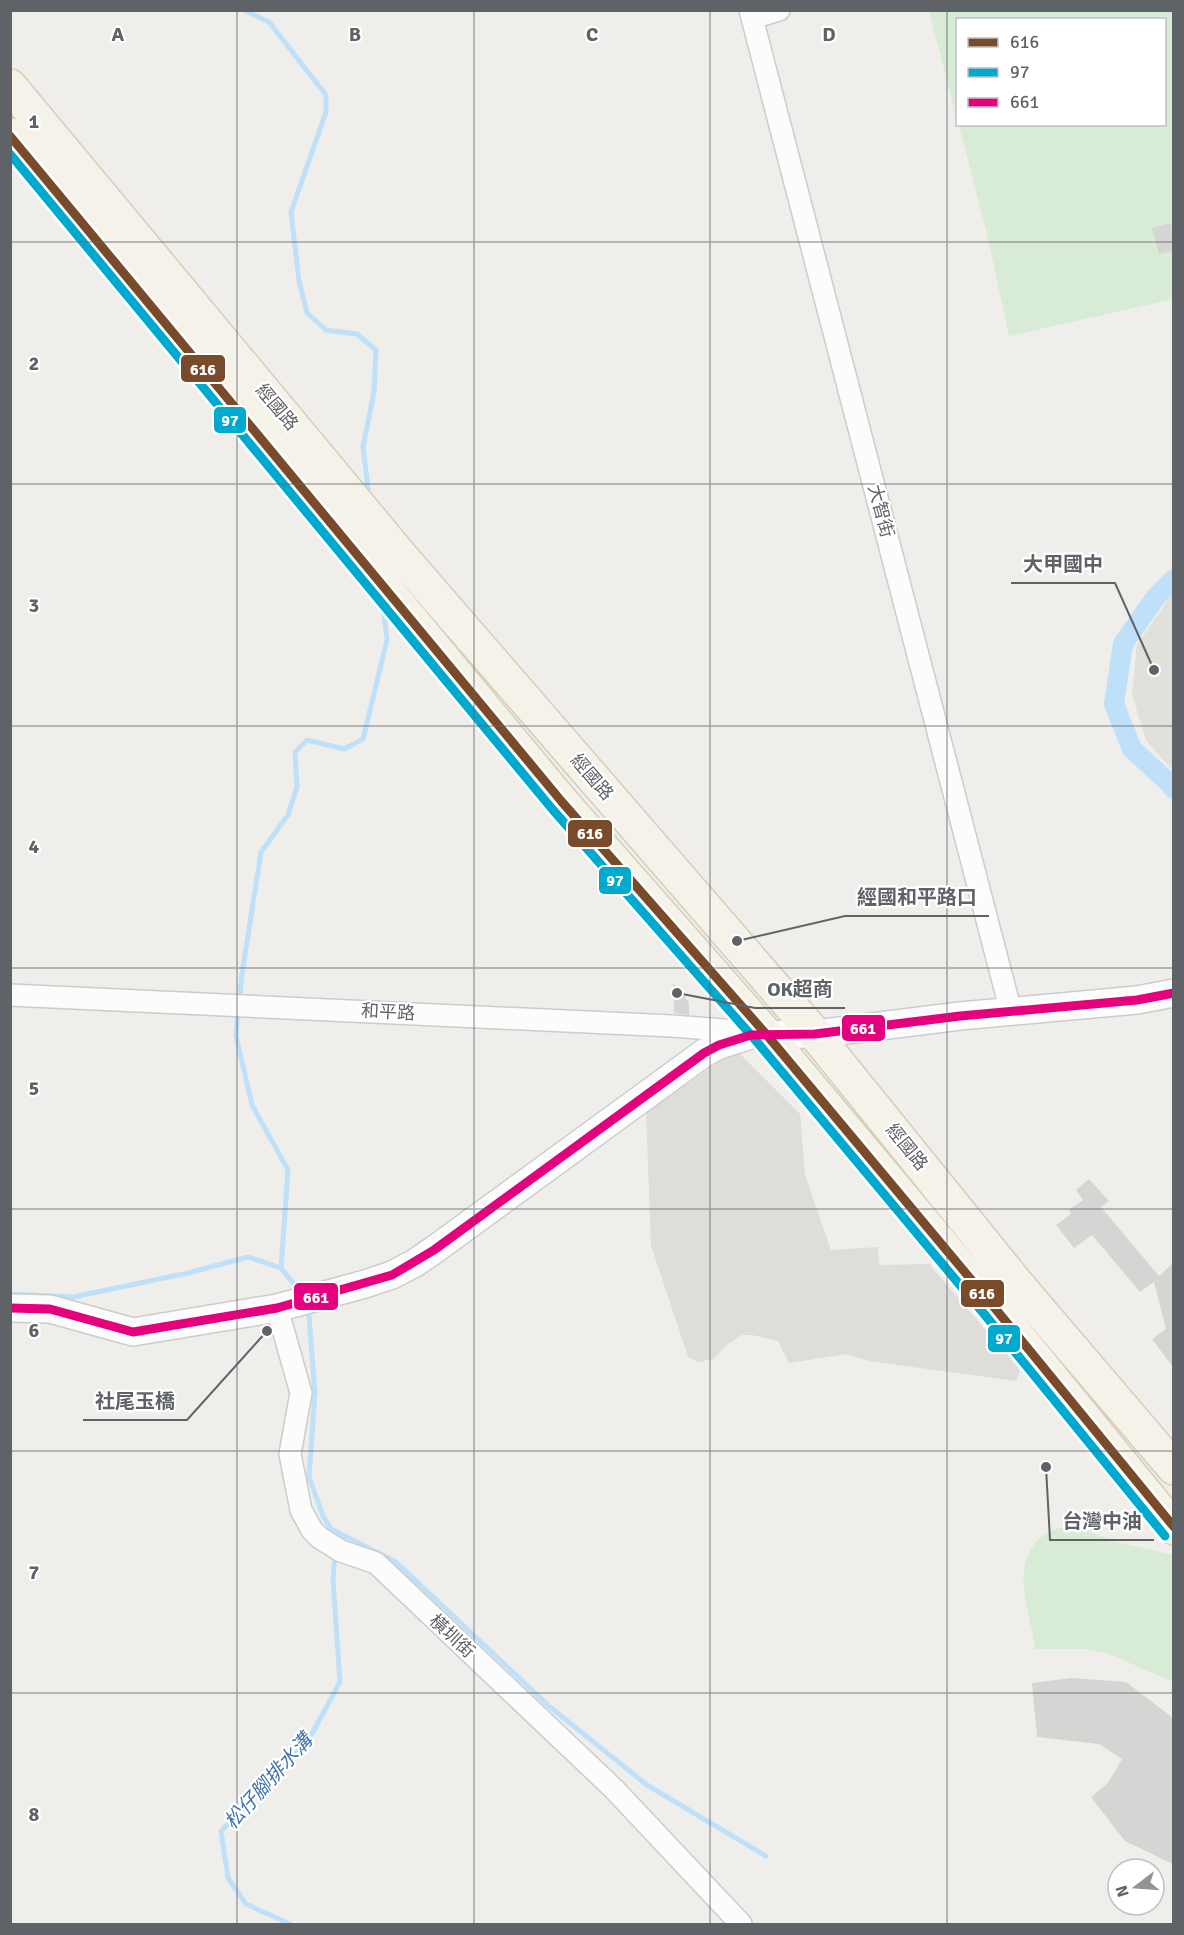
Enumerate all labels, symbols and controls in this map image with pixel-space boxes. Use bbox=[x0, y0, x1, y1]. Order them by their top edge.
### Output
legend bbox=[956, 18, 1166, 126]
text: A bbox=[112, 22, 125, 47]
text: B bbox=[349, 22, 361, 47]
text: C bbox=[586, 22, 598, 47]
text: D bbox=[822, 22, 836, 47]
text: 616 bbox=[1010, 31, 1039, 53]
text: 97 bbox=[1010, 61, 1029, 83]
text: 661 bbox=[1010, 91, 1039, 113]
text: 1 bbox=[29, 109, 40, 134]
text: 2 bbox=[29, 351, 39, 376]
line badge: 616 bbox=[180, 354, 226, 383]
text: 616 bbox=[190, 360, 216, 380]
street label: 經國路 bbox=[251, 379, 303, 435]
line badge: 97 bbox=[213, 406, 247, 434]
text: 97 bbox=[221, 411, 239, 431]
street label: 大智街 bbox=[863, 482, 899, 540]
callout: 大甲國中 bbox=[1011, 545, 1115, 583]
text: 大甲國中 bbox=[1023, 552, 1103, 577]
text: 3 bbox=[29, 593, 39, 618]
street label: 經國路 bbox=[566, 749, 618, 805]
line badge: 616 bbox=[567, 819, 613, 848]
text: 616 bbox=[577, 824, 603, 844]
text: 4 bbox=[29, 834, 40, 859]
line badge: 97 bbox=[598, 866, 632, 895]
text: 97 bbox=[606, 871, 624, 891]
callout: 經國和平路口 bbox=[845, 878, 989, 916]
text: 經國和平路口 bbox=[857, 885, 977, 910]
callout: OK超商 bbox=[755, 970, 845, 1008]
text: OK超商 bbox=[767, 977, 833, 1002]
street label: 和平路 bbox=[360, 1000, 416, 1024]
line badge: 661 bbox=[841, 1014, 886, 1042]
text: 661 bbox=[850, 1019, 876, 1039]
text: 5 bbox=[29, 1076, 39, 1101]
street label: 經國路 bbox=[881, 1119, 933, 1175]
line badge: 616 bbox=[960, 1279, 1005, 1308]
line badge: 661 bbox=[293, 1282, 339, 1311]
text: 616 bbox=[969, 1284, 995, 1304]
text: 661 bbox=[303, 1288, 329, 1308]
text: 6 bbox=[29, 1318, 40, 1343]
line badge: 97 bbox=[987, 1324, 1021, 1353]
text: 97 bbox=[995, 1329, 1013, 1349]
callout: 社尾玉橋 bbox=[83, 1382, 187, 1420]
text: 社尾玉橋 bbox=[95, 1389, 175, 1414]
callout: 台灣中油 bbox=[1050, 1502, 1154, 1540]
text: 台灣中油 bbox=[1062, 1509, 1142, 1534]
text: 7 bbox=[29, 1560, 40, 1585]
street label: 橫圳街 bbox=[425, 1610, 479, 1662]
water label: 松仔腳排水溝 bbox=[219, 1726, 320, 1834]
text: 8 bbox=[29, 1802, 40, 1827]
north arrow bbox=[1106, 1857, 1166, 1917]
text: N bbox=[1111, 1883, 1134, 1899]

